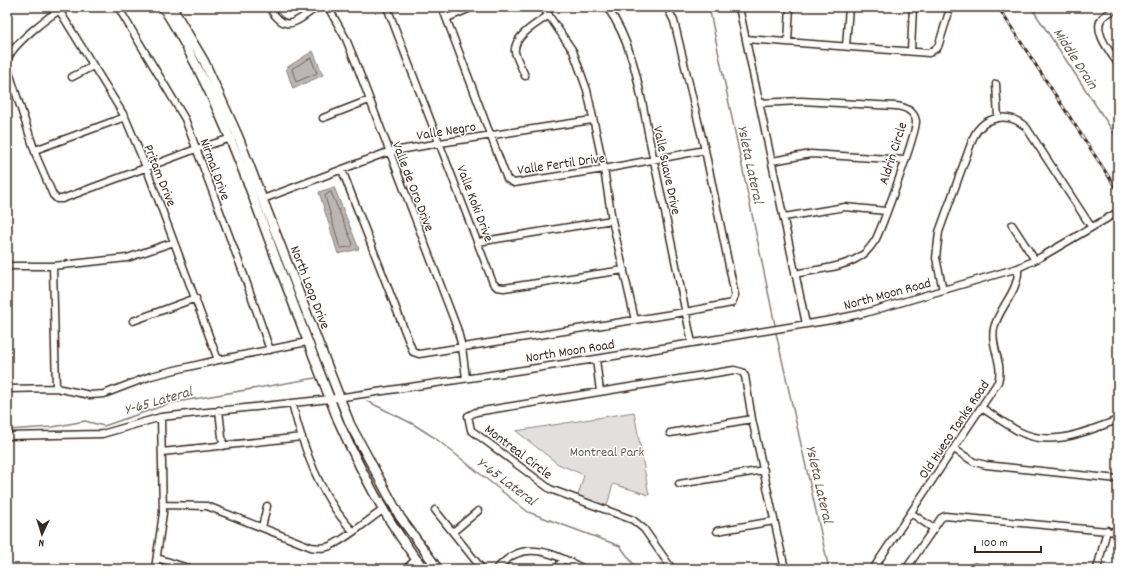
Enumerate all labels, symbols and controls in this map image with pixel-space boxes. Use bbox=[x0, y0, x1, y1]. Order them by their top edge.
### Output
water label: Middle Drain bbox=[1046, 24, 1103, 95]
street label: Valle Negro bbox=[415, 117, 477, 147]
street label: Aldrin Circle bbox=[874, 120, 913, 188]
water label: Ysleta Lateral bbox=[730, 123, 768, 207]
street label: Valle Suave Drive bbox=[647, 124, 685, 217]
street label: Nirmal Drive bbox=[194, 136, 235, 203]
street label: Valle de Oro Drive bbox=[386, 139, 438, 235]
street label: Pritam Drive bbox=[138, 142, 181, 210]
street label: Valle Fertil Drive bbox=[516, 149, 606, 181]
street label: Valle Koki Drive bbox=[450, 163, 498, 245]
street label: North Loop Drive bbox=[284, 243, 334, 332]
street label: North Moon Road bbox=[842, 274, 933, 316]
street label: North Moon Road bbox=[524, 335, 616, 369]
street label: Old Hueco Tanks Road bbox=[914, 377, 995, 483]
water label: Y-65 Lateral bbox=[122, 381, 197, 422]
street label: Montreal Circle bbox=[480, 420, 556, 485]
park label: Montreal Park bbox=[570, 443, 644, 463]
water label: Ysleta Lateral bbox=[798, 443, 838, 527]
water label: Y-65 Lateral bbox=[471, 453, 541, 513]
north arrow bbox=[22, 514, 62, 554]
scale bar bbox=[975, 528, 1041, 554]
text: N bbox=[38, 534, 45, 550]
text: 100 m bbox=[981, 535, 1008, 552]

